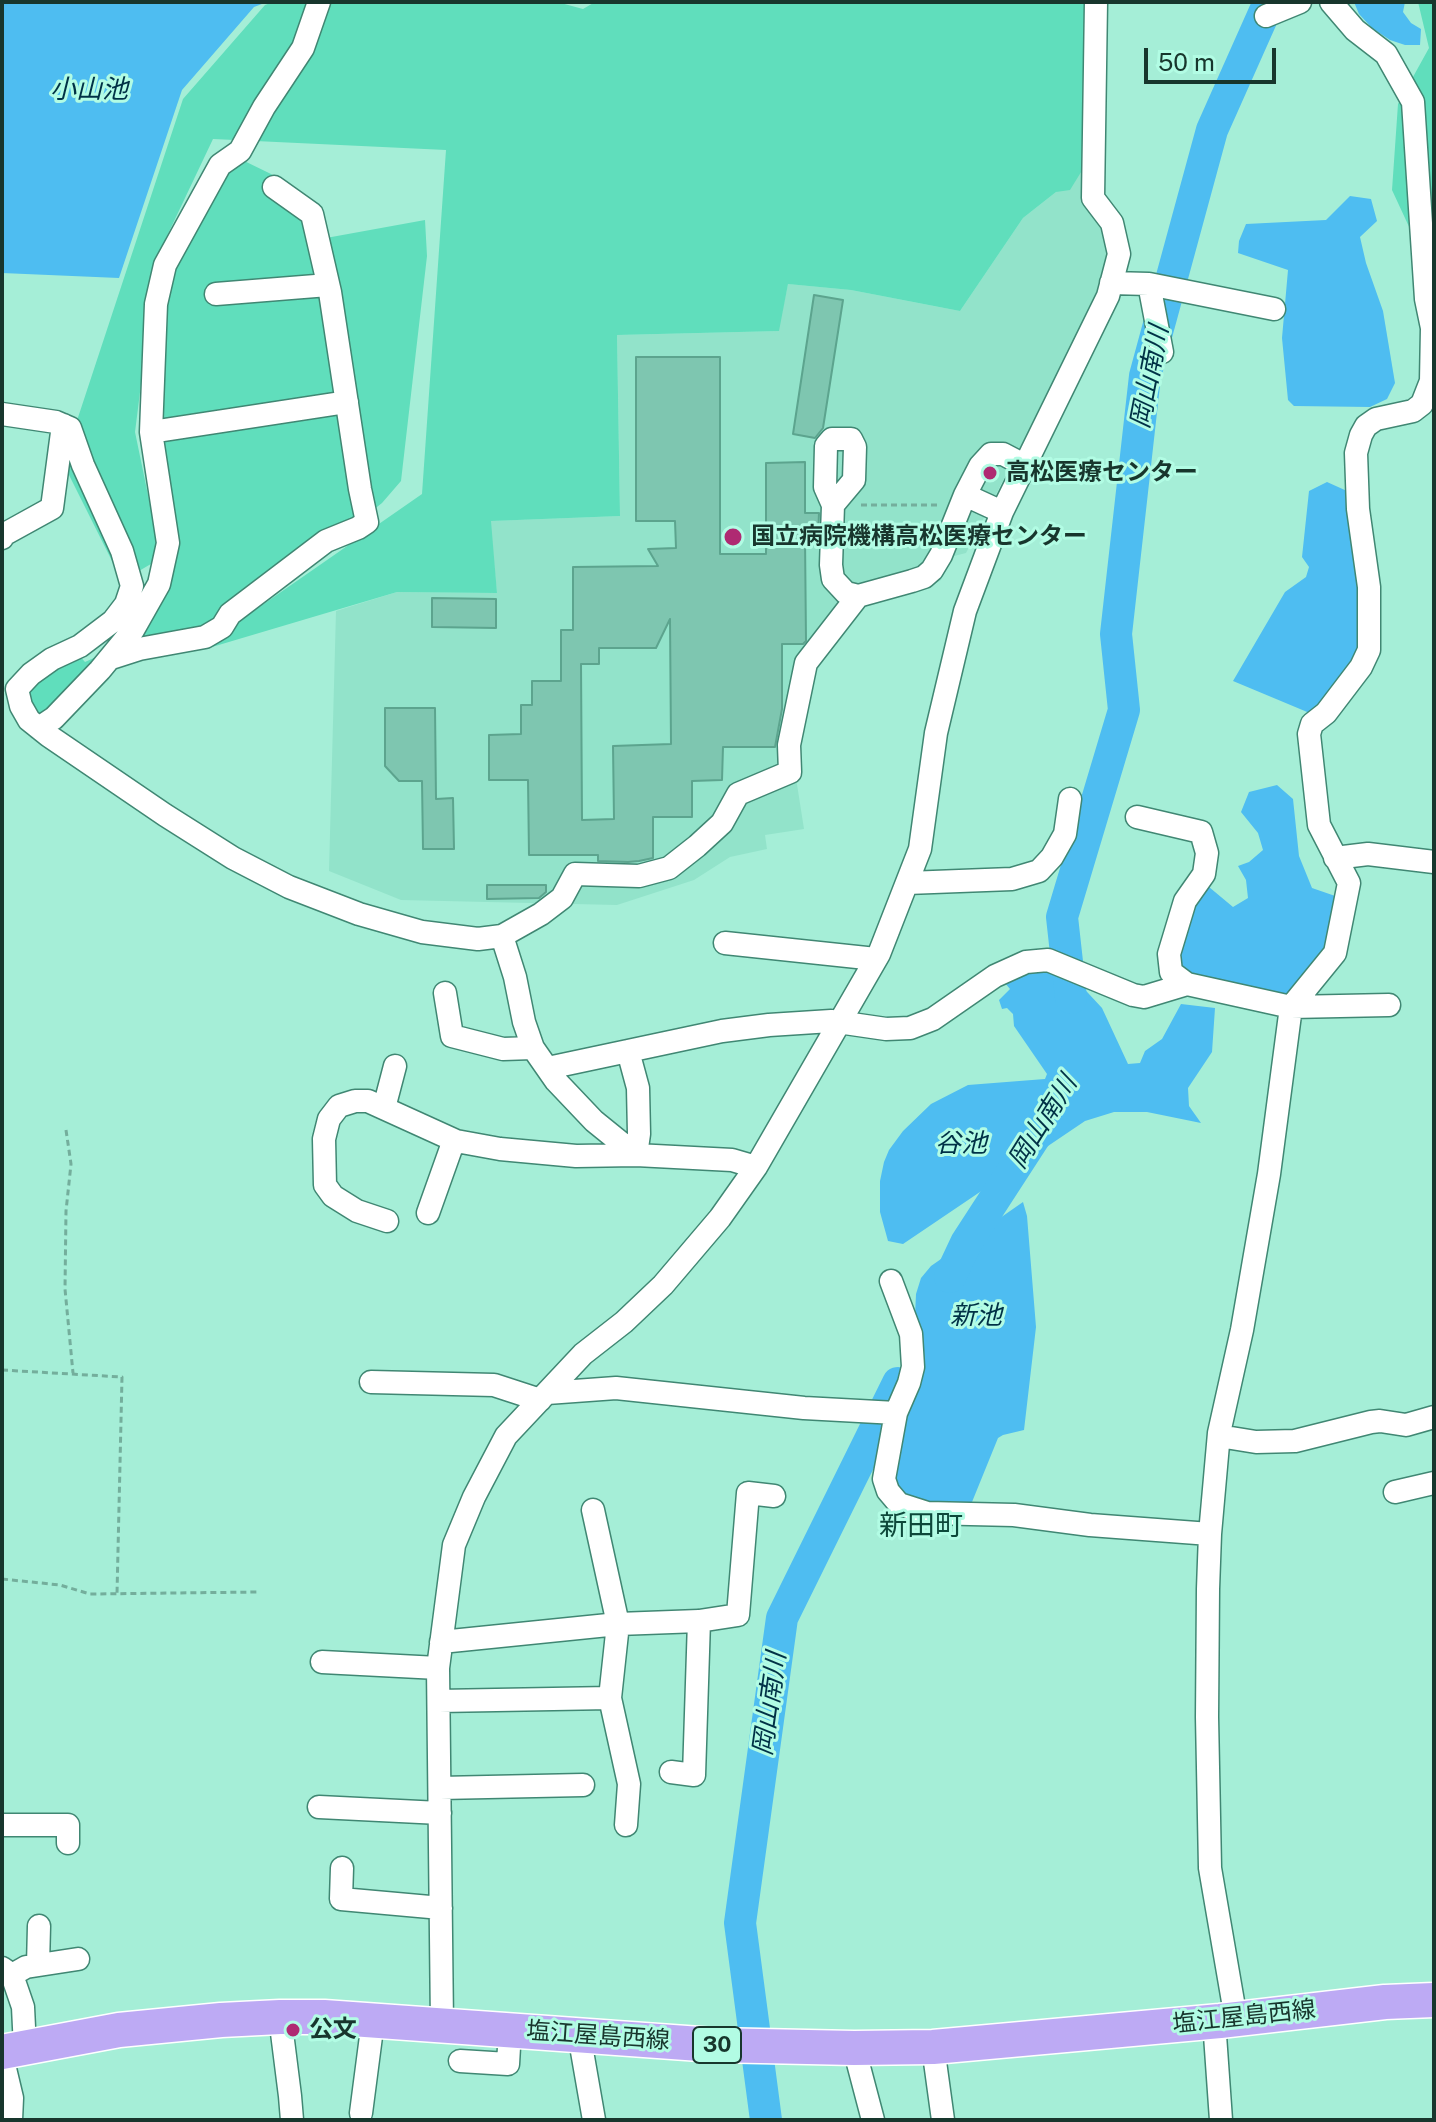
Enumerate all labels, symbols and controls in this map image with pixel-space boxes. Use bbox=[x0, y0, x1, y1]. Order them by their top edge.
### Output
scale bar bbox=[1148, 32, 1280, 82]
text: 50 m bbox=[1158, 48, 1215, 76]
water label: 小山池 bbox=[50, 74, 128, 106]
water label: 岡山南川 bbox=[1125, 323, 1175, 431]
place label: 高松医療センター bbox=[1006, 459, 1198, 487]
marker: 高松医療センター bbox=[981, 464, 999, 482]
place label: 国立病院機構高松医療センター bbox=[751, 523, 1087, 551]
marker: 国立病院機構高松医療センター bbox=[722, 526, 744, 548]
water label: 岡山南川 bbox=[1002, 1070, 1084, 1174]
water label: 谷池 bbox=[935, 1128, 987, 1160]
water label: 新池 bbox=[950, 1300, 1002, 1332]
district label: 新田町 bbox=[879, 1509, 963, 1543]
water label: 岡山南川 bbox=[747, 1650, 793, 1758]
street label: 塩江屋島西線 bbox=[1171, 1995, 1317, 2039]
place label: 公文 bbox=[309, 2016, 357, 2044]
street label: 塩江屋島西線 bbox=[525, 2017, 671, 2055]
marker: 公文 bbox=[284, 2021, 302, 2039]
road number: 30 bbox=[693, 2027, 741, 2063]

